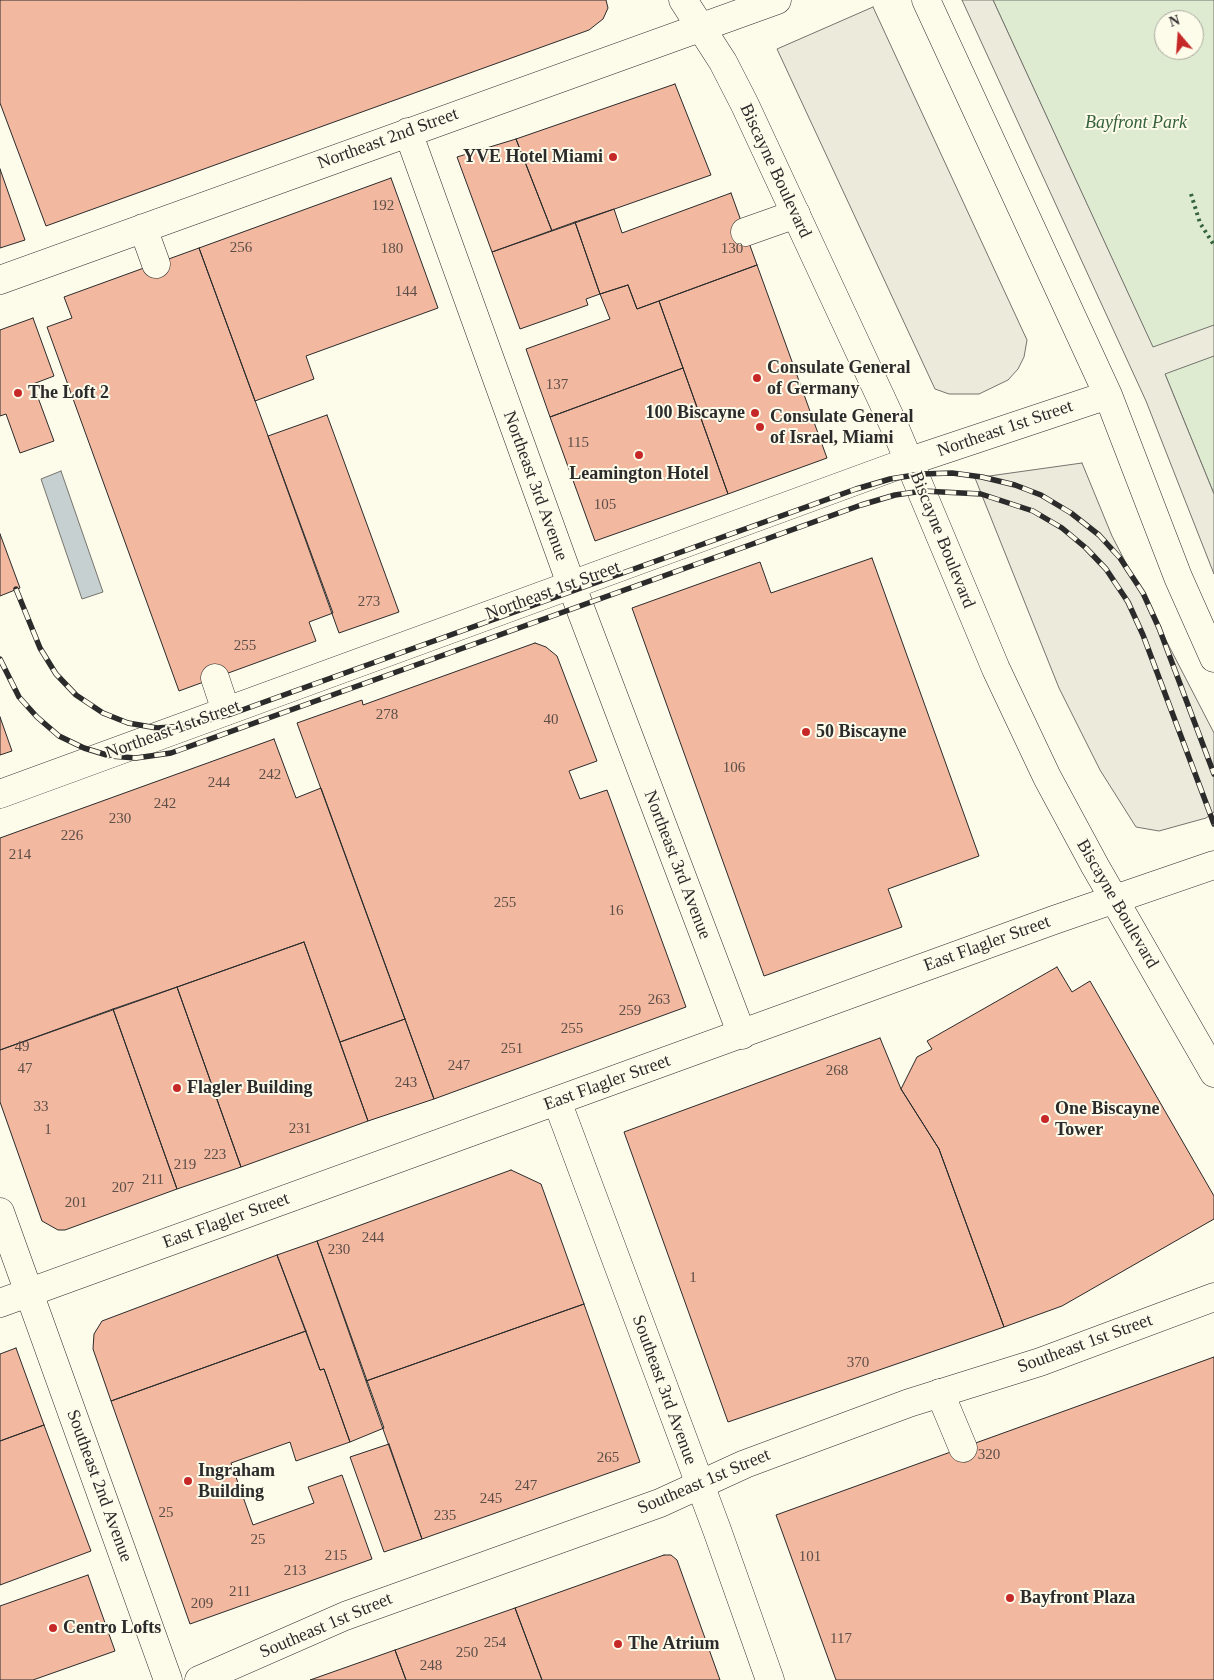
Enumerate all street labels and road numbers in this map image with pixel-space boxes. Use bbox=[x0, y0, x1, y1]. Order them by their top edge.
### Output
street label: Biscayne Boulevard bbox=[734, 101, 816, 241]
street label: Northeast 2nd Street bbox=[315, 104, 461, 174]
street label: Northeast 1st Street bbox=[934, 396, 1076, 462]
street label: Northeast 3rd Avenue bbox=[498, 408, 572, 564]
street label: Biscayne Boulevard bbox=[905, 469, 979, 611]
street label: Northeast 1st Street bbox=[483, 557, 623, 625]
street label: Northeast 1st Street bbox=[103, 696, 243, 764]
street label: Northeast 3rd Avenue bbox=[639, 788, 715, 942]
street label: Biscayne Boulevard bbox=[1071, 836, 1163, 972]
street label: East Flagler Street bbox=[921, 911, 1053, 977]
street label: East Flagler Street bbox=[541, 1050, 673, 1116]
street label: East Flagler Street bbox=[160, 1188, 292, 1254]
street label: Southeast 1st Street bbox=[1015, 1310, 1155, 1378]
street label: Southeast 3rd Avenue bbox=[627, 1312, 701, 1468]
street label: Southeast 2nd Avenue bbox=[61, 1407, 137, 1565]
street label: Southeast 1st Street bbox=[634, 1444, 774, 1520]
street label: Southeast 1st Street bbox=[256, 1588, 396, 1664]

